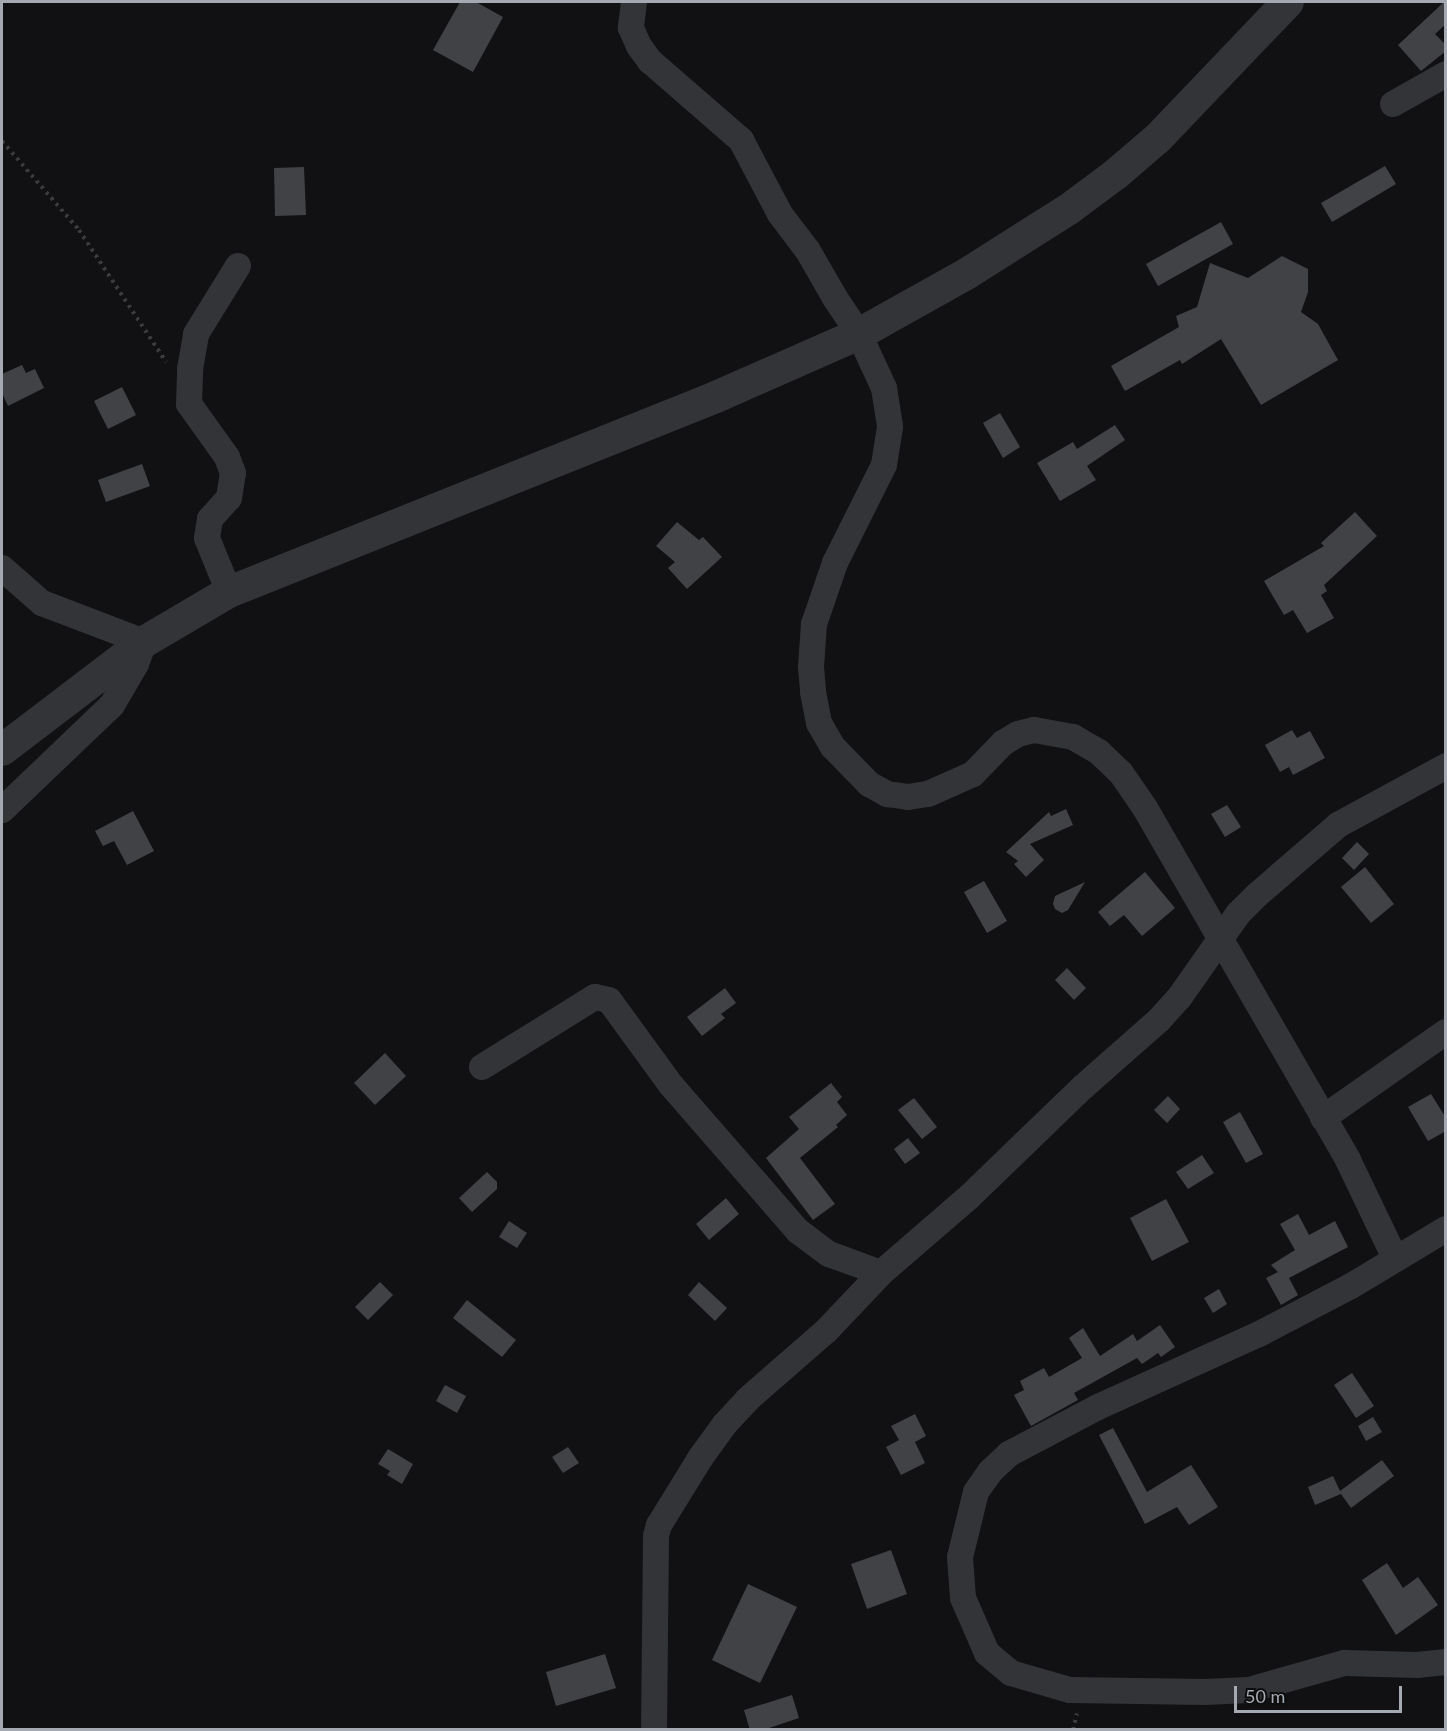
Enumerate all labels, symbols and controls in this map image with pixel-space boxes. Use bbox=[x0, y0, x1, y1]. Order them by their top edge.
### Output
scale bar bbox=[1237, 1674, 1405, 1712]
text: 50 m bbox=[1245, 1685, 1285, 1707]

